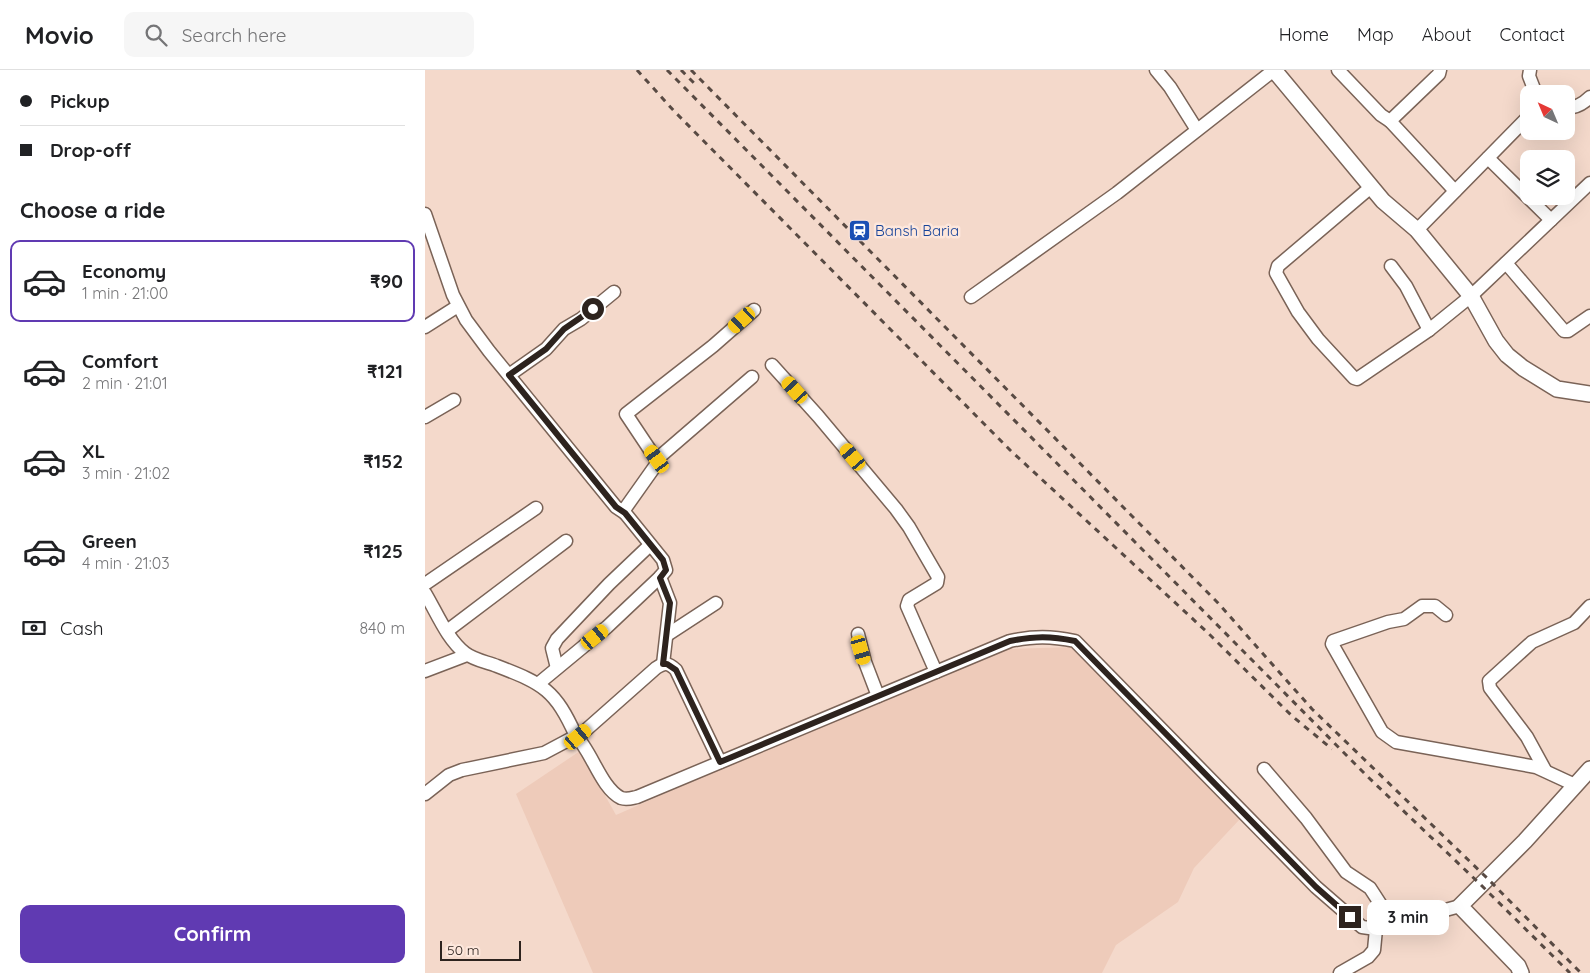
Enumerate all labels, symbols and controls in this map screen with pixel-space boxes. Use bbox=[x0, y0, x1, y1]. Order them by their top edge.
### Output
search box bbox=[124, 12, 474, 57]
text: Movio bbox=[25, 20, 94, 50]
icon: search bbox=[142, 21, 170, 49]
text: Search here bbox=[182, 23, 287, 47]
text: Home bbox=[1279, 23, 1329, 46]
text: Map bbox=[1357, 23, 1394, 46]
text: About bbox=[1422, 23, 1472, 46]
text: Contact bbox=[1500, 23, 1565, 46]
north arrow bbox=[1520, 85, 1575, 140]
map controls bbox=[1520, 85, 1575, 205]
text: Pickup bbox=[50, 89, 110, 113]
text: Drop-off bbox=[50, 138, 131, 162]
button: layers bbox=[1520, 150, 1575, 205]
text: Choose a ride bbox=[20, 196, 165, 224]
station icon: Bansh Baria bbox=[847, 219, 871, 243]
place label: Bansh Baria bbox=[875, 221, 959, 240]
icon: car bbox=[22, 259, 67, 304]
text: Economy bbox=[82, 259, 166, 283]
text: ₹90 bbox=[370, 269, 403, 293]
text: 1 min · 21:00 bbox=[82, 283, 168, 303]
route start bbox=[582, 298, 604, 320]
car bbox=[725, 304, 758, 336]
icon: car bbox=[22, 349, 67, 394]
text: Comfort bbox=[82, 349, 159, 373]
text: ₹121 bbox=[367, 359, 403, 383]
text: 2 min · 21:01 bbox=[82, 373, 168, 393]
car bbox=[779, 374, 810, 406]
icon: car bbox=[22, 439, 67, 484]
text: XL bbox=[82, 439, 105, 463]
car bbox=[837, 441, 868, 473]
car bbox=[642, 442, 671, 476]
text: ₹152 bbox=[363, 449, 403, 473]
text: 3 min · 21:02 bbox=[82, 463, 170, 483]
icon: car bbox=[22, 529, 67, 574]
text: Green bbox=[82, 529, 137, 553]
text: ₹125 bbox=[363, 539, 403, 563]
text: 4 min · 21:03 bbox=[82, 553, 170, 573]
icon: cash bbox=[20, 614, 48, 642]
text: Cash bbox=[60, 616, 104, 640]
text: 840 m bbox=[359, 618, 405, 638]
car bbox=[578, 622, 611, 652]
car bbox=[849, 634, 872, 666]
car bbox=[561, 722, 594, 752]
callout: 3 min bbox=[1367, 900, 1450, 934]
button: Confirm bbox=[20, 905, 405, 963]
route end bbox=[1339, 906, 1361, 928]
text: 3 min bbox=[1387, 907, 1429, 927]
scale bar bbox=[440, 938, 521, 961]
text: 50 m bbox=[447, 941, 480, 959]

